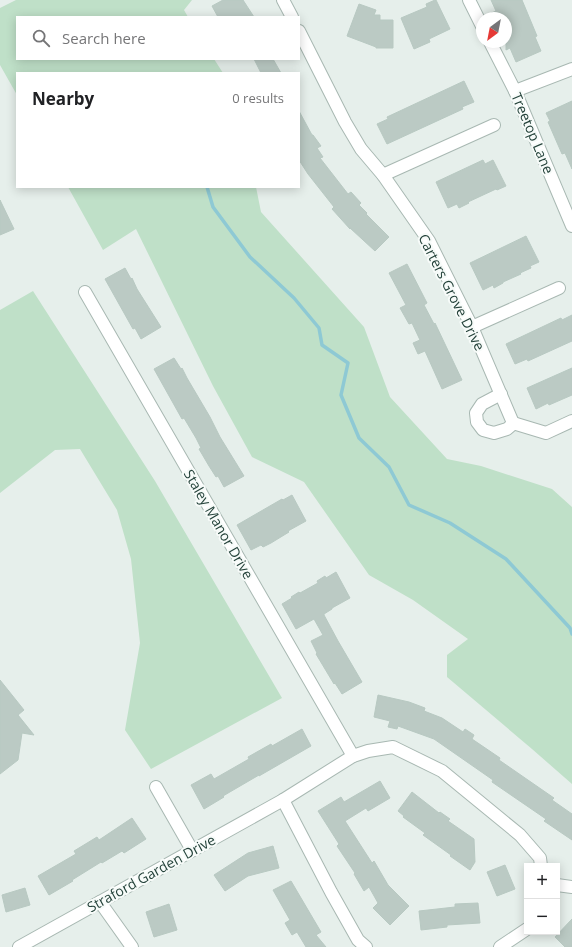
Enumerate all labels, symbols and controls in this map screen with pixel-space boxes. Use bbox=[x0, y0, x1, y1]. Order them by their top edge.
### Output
north arrow bbox=[476, 12, 512, 48]
search box bbox=[16, 16, 300, 60]
icon: search bbox=[30, 27, 52, 49]
text: Search here bbox=[62, 28, 146, 48]
text: Nearby bbox=[32, 87, 94, 110]
text: 0 results bbox=[232, 89, 284, 107]
street label: Treetop Lane bbox=[507, 90, 559, 177]
street label: Carters Grove Drive bbox=[414, 231, 490, 354]
street label: Staley Manor Drive bbox=[180, 466, 258, 582]
street label: Straford Garden Drive bbox=[83, 830, 219, 916]
map controls bbox=[524, 863, 560, 935]
button: + bbox=[524, 863, 560, 899]
button: − bbox=[524, 899, 560, 935]

